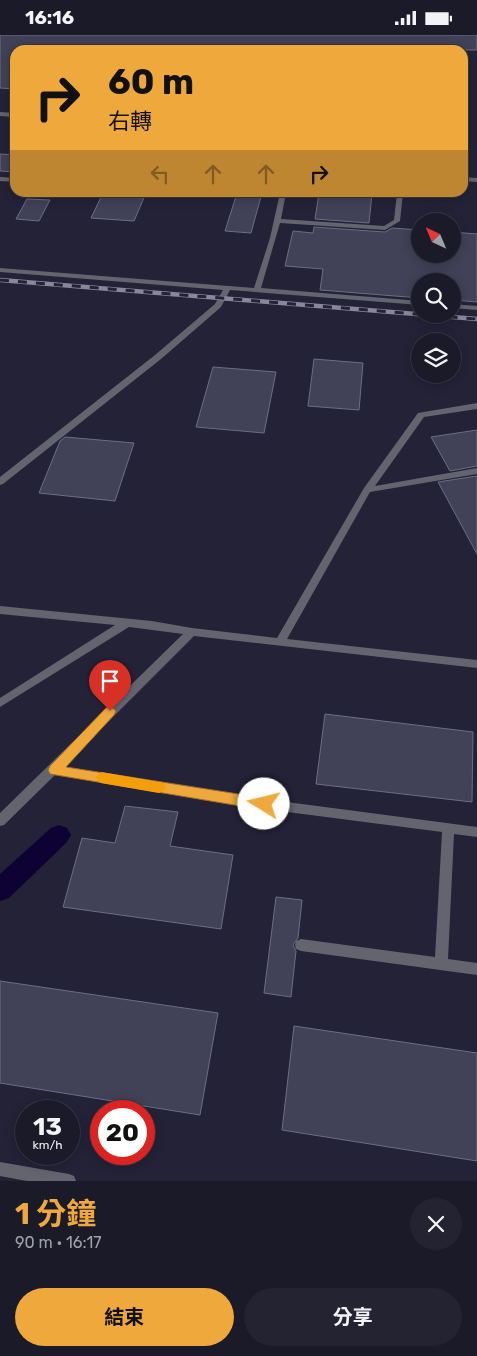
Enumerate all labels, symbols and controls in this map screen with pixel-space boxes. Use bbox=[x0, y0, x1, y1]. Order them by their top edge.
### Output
text: 16:16 bbox=[25, 6, 74, 29]
text: 60 m bbox=[108, 61, 194, 103]
icon: right bbox=[25, 65, 90, 130]
text: 右轉 bbox=[108, 108, 152, 135]
icon: left bbox=[146, 160, 174, 188]
icon: ahead bbox=[199, 160, 227, 188]
icon: ahead bbox=[252, 160, 280, 188]
icon: right bbox=[305, 160, 333, 188]
north arrow bbox=[411, 213, 461, 263]
map controls bbox=[411, 213, 461, 383]
button: search bbox=[411, 273, 461, 323]
button: layers bbox=[411, 333, 461, 383]
pin bbox=[89, 660, 131, 711]
icon: arrive bbox=[96, 667, 124, 695]
position arrow bbox=[237, 777, 289, 829]
speed limit sign: 20 bbox=[90, 1100, 155, 1165]
text: 13 bbox=[33, 1112, 62, 1141]
text: km/h bbox=[33, 1138, 62, 1152]
text: 1 分鐘 bbox=[15, 1196, 96, 1232]
button: close bbox=[410, 1198, 462, 1250]
text: 90 m · 16:17 bbox=[15, 1233, 102, 1252]
button: 結束 bbox=[15, 1288, 234, 1346]
button: 分享 bbox=[244, 1288, 462, 1346]

